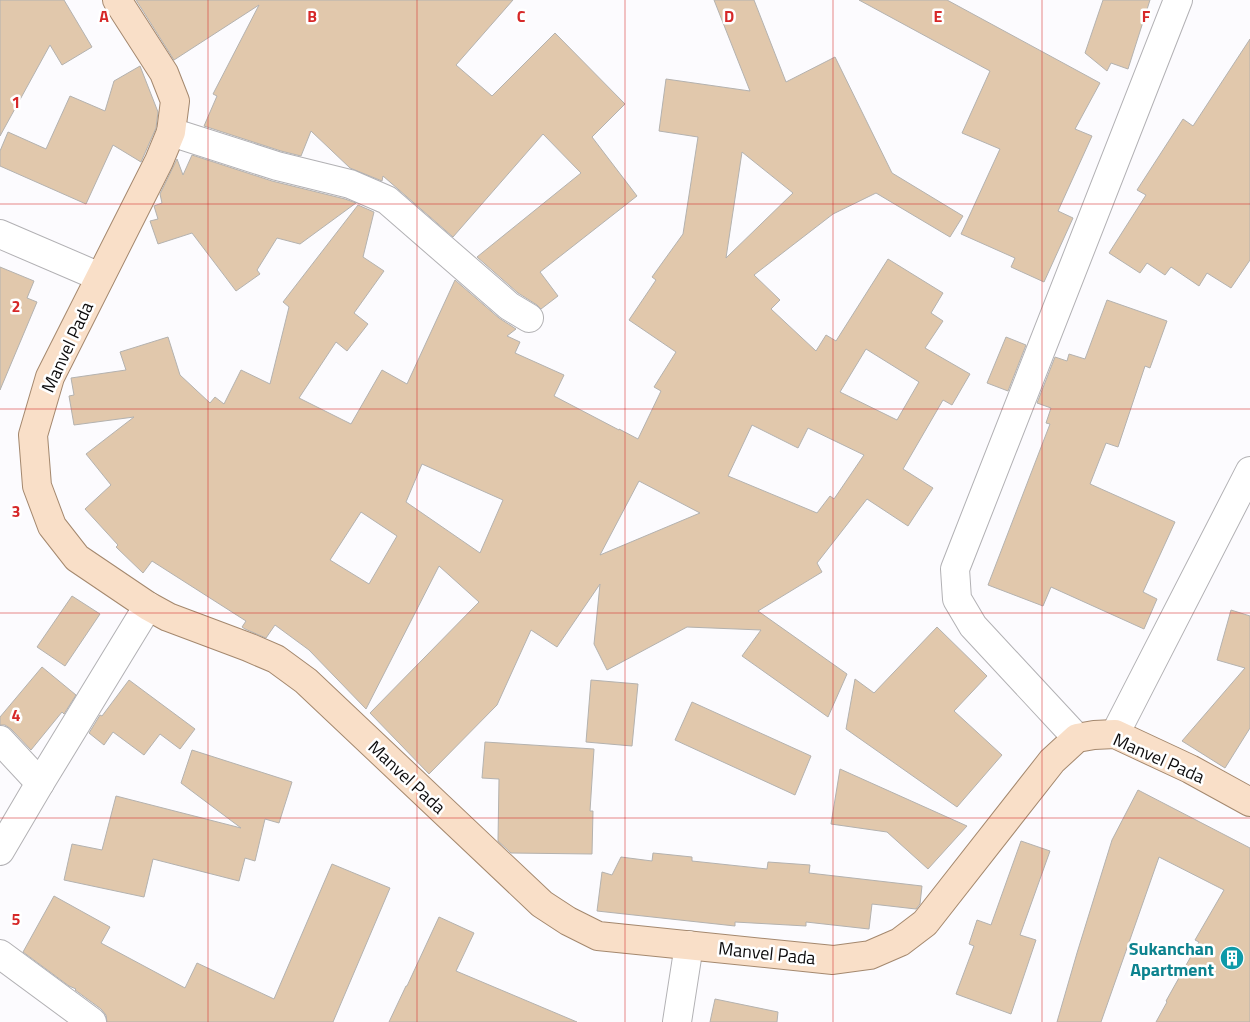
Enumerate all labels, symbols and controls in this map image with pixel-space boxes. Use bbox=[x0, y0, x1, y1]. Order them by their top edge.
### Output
text: A bbox=[99, 4, 109, 28]
text: B bbox=[307, 4, 317, 28]
text: C bbox=[517, 4, 526, 28]
text: D bbox=[724, 4, 734, 28]
text: E bbox=[934, 4, 943, 28]
text: F bbox=[1142, 4, 1151, 28]
text: 1 bbox=[12, 90, 20, 114]
text: 2 bbox=[12, 294, 20, 318]
street label: Manvel Pada bbox=[34, 297, 100, 397]
text: 3 bbox=[12, 499, 20, 523]
text: 4 bbox=[12, 703, 21, 727]
street label: Manvel Pada bbox=[1109, 726, 1209, 790]
street label: Manvel Pada bbox=[362, 734, 452, 820]
text: 5 bbox=[12, 907, 21, 931]
street label: Manvel Pada bbox=[717, 934, 817, 972]
place label: Sukanchan Apartment bbox=[1129, 935, 1214, 983]
building icon: Sukanchan Apartment bbox=[1219, 945, 1245, 971]

